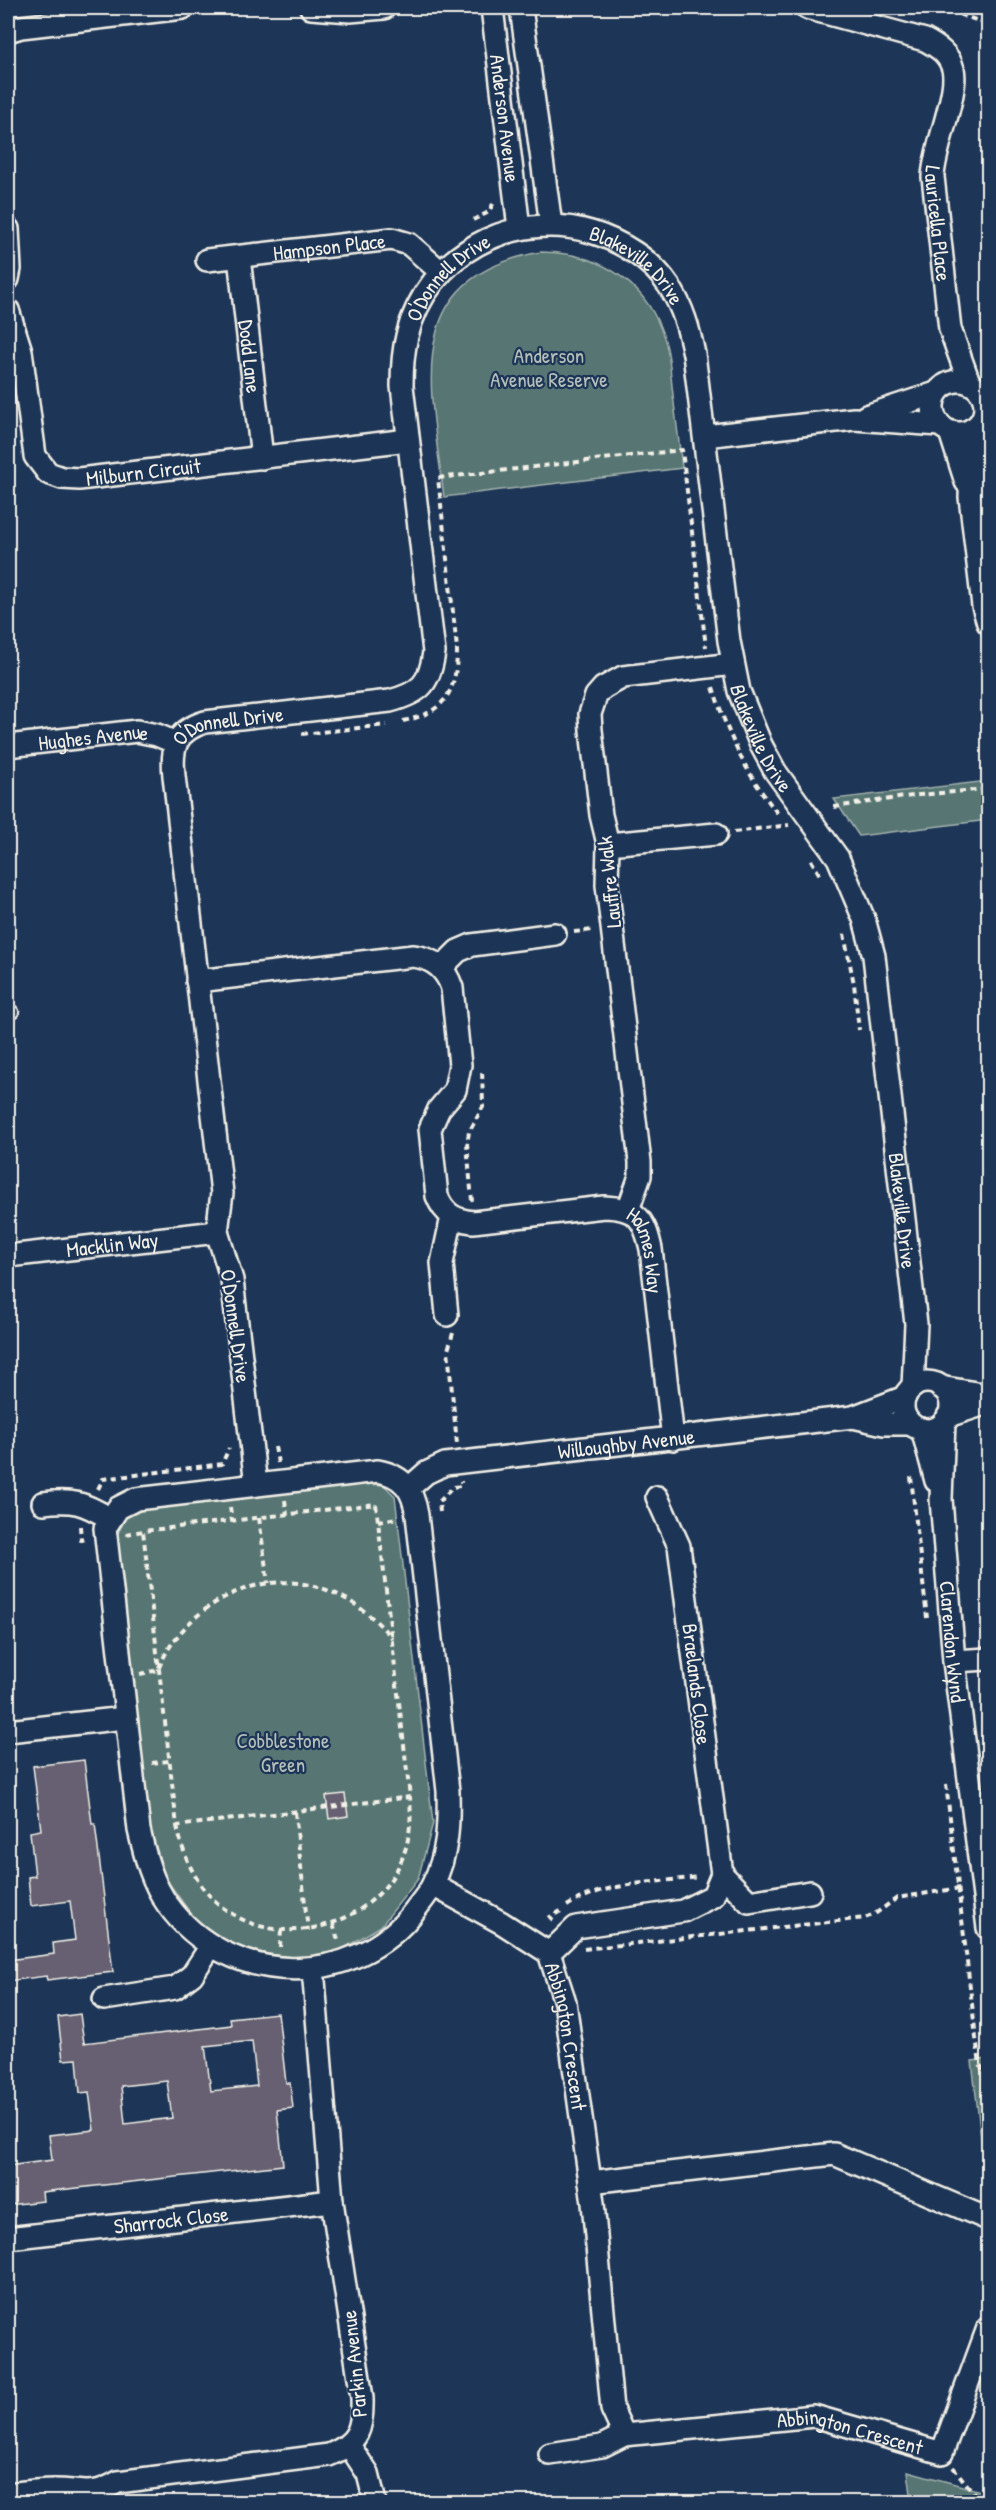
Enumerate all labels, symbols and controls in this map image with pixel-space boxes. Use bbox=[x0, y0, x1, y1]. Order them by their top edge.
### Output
street label: Anderson Avenue bbox=[483, 53, 528, 184]
street label: Lauricella Place bbox=[918, 164, 959, 283]
street label: Blakeville Drive bbox=[586, 218, 692, 309]
street label: Hampson Place bbox=[272, 225, 387, 267]
street label: O'Donnell Drive bbox=[398, 226, 495, 326]
street label: Dodd Lane bbox=[232, 318, 269, 395]
park label: Anderson Avenue Reserve bbox=[490, 341, 608, 394]
street label: Milburn Circuit bbox=[84, 450, 203, 493]
street label: Blakeville Drive bbox=[724, 682, 800, 798]
street label: O'Donnell Drive bbox=[165, 699, 285, 751]
street label: Hughes Avenue bbox=[37, 716, 151, 757]
street label: Lauffre Walk bbox=[590, 834, 628, 929]
street label: Blakeville Drive bbox=[882, 1151, 924, 1270]
street label: Holmes Way bbox=[621, 1199, 671, 1295]
street label: Macklin Way bbox=[65, 1224, 160, 1264]
street label: O'Donnell Drive bbox=[214, 1267, 258, 1385]
street label: Willoughby Avenue bbox=[556, 1421, 696, 1465]
street label: Clarendon Wynd bbox=[933, 1580, 974, 1704]
street label: Braelands Close bbox=[675, 1622, 719, 1746]
park label: Cobblestone Green bbox=[237, 1726, 329, 1779]
street label: Abbington Crescent bbox=[538, 1958, 595, 2113]
street label: Sharrock Close bbox=[112, 2198, 230, 2240]
street label: Parkin Avenue bbox=[334, 2309, 374, 2419]
street label: Abbington Crescent bbox=[775, 2401, 927, 2462]

